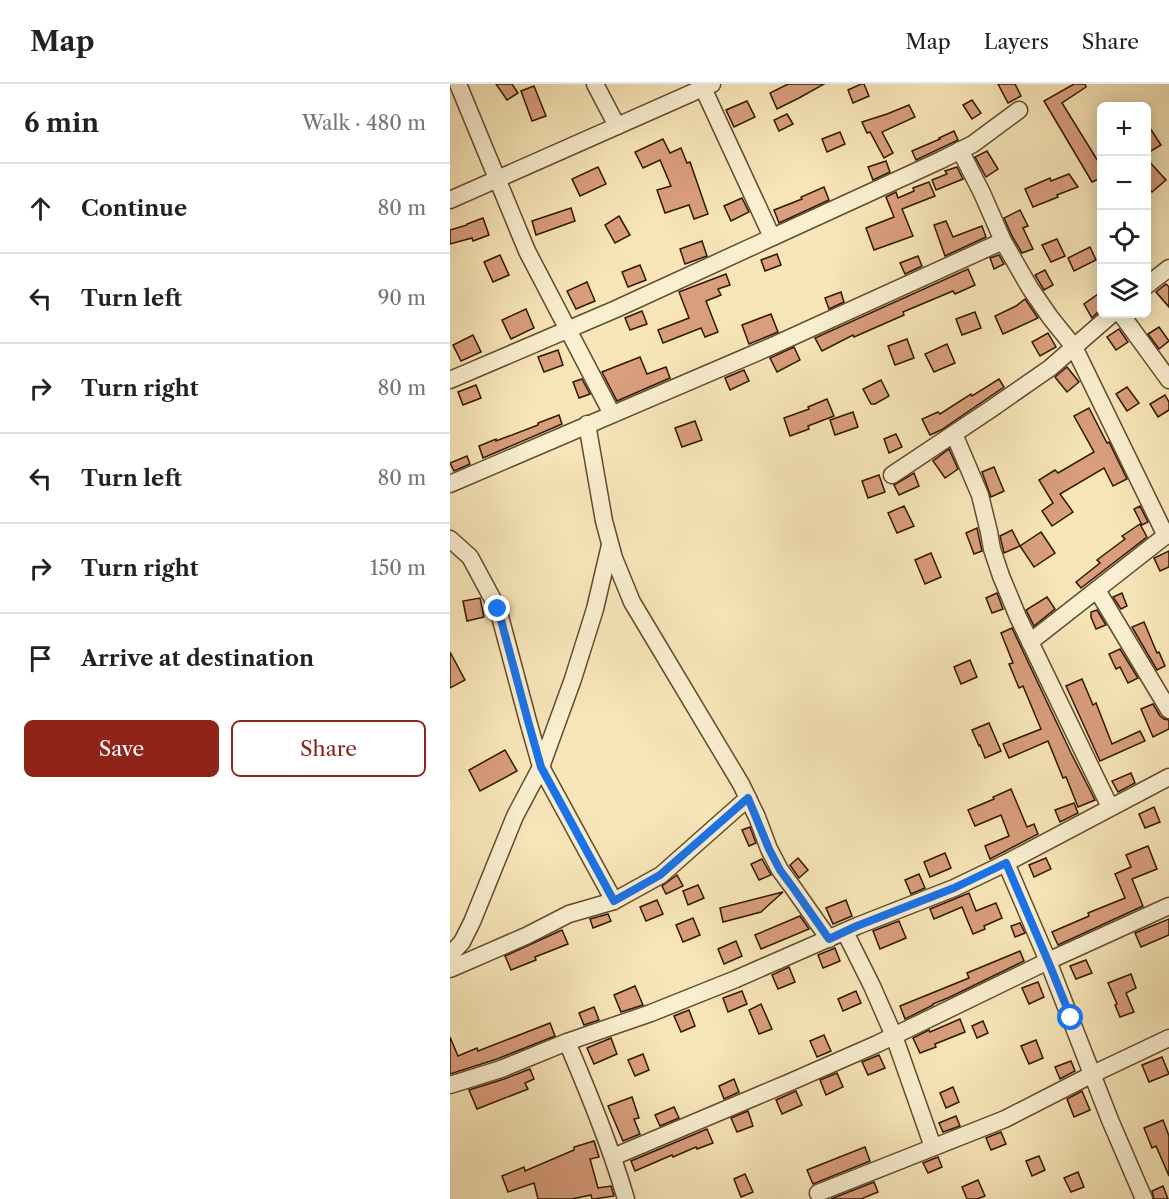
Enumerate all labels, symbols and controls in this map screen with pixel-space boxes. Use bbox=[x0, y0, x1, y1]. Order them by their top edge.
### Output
text: Map bbox=[30, 24, 94, 58]
text: Map bbox=[906, 29, 951, 54]
text: Layers bbox=[984, 29, 1049, 54]
text: Share bbox=[1082, 29, 1139, 54]
map controls bbox=[1097, 102, 1151, 318]
button: + bbox=[1097, 102, 1151, 156]
text: 6 min bbox=[24, 107, 99, 139]
text: Walk · 480 m bbox=[302, 111, 426, 135]
button: − bbox=[1097, 156, 1151, 210]
icon: ahead bbox=[24, 192, 57, 225]
text: Continue bbox=[81, 195, 187, 222]
text: 80 m bbox=[378, 196, 426, 220]
button: locate bbox=[1097, 210, 1151, 264]
button: layers bbox=[1097, 264, 1151, 318]
icon: left bbox=[24, 282, 57, 315]
text: Turn left bbox=[81, 285, 182, 312]
text: 90 m bbox=[378, 286, 426, 310]
icon: right bbox=[24, 372, 57, 405]
text: Turn right bbox=[81, 375, 199, 402]
text: 80 m bbox=[378, 376, 426, 400]
icon: left bbox=[24, 462, 57, 495]
text: Turn left bbox=[81, 465, 182, 492]
text: 80 m bbox=[378, 466, 426, 490]
icon: right bbox=[24, 552, 57, 585]
text: Turn right bbox=[81, 555, 199, 582]
text: 150 m bbox=[370, 556, 426, 580]
route end bbox=[484, 595, 510, 621]
icon: arrive bbox=[24, 642, 57, 675]
text: Arrive at destination bbox=[81, 645, 314, 672]
button: Save bbox=[24, 720, 219, 777]
button: Share bbox=[231, 720, 426, 777]
route start bbox=[1057, 1004, 1083, 1030]

